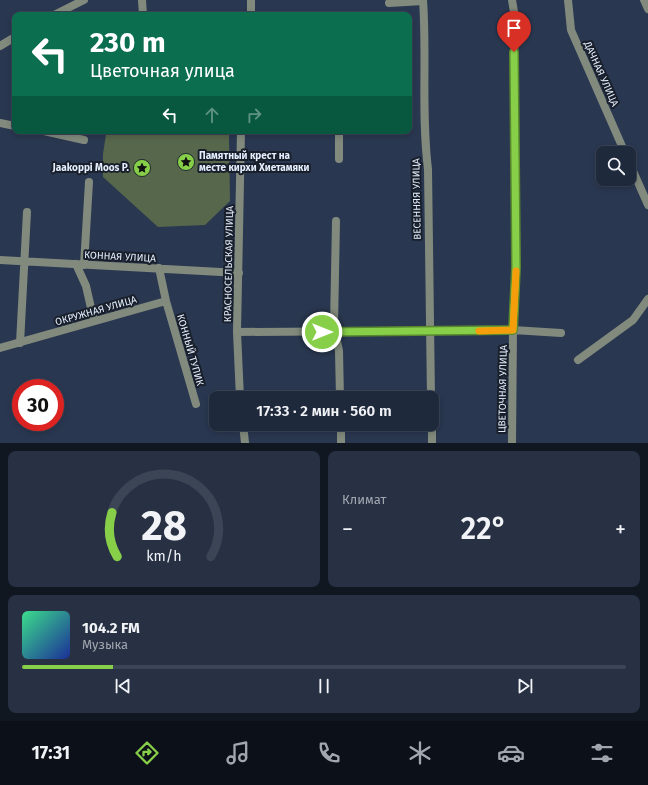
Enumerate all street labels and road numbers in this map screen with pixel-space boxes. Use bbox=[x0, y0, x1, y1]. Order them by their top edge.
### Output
street label: ДАЧНАЯ УЛИЦА bbox=[581, 39, 621, 109]
street label: ВЕСЕННЯЯ УЛИЦА bbox=[410, 158, 424, 240]
street label: КРАСНОСЕЛЬСКАЯ УЛИЦА bbox=[222, 206, 236, 322]
street label: КОННАЯ УЛИЦА bbox=[84, 249, 156, 265]
street label: ОКРУЖНАЯ УЛИЦА bbox=[54, 294, 138, 328]
street label: КОННЫЙ ТУПИК bbox=[174, 313, 207, 387]
street label: ЦВЕТОЧНАЯ УЛИЦА bbox=[496, 345, 510, 433]

